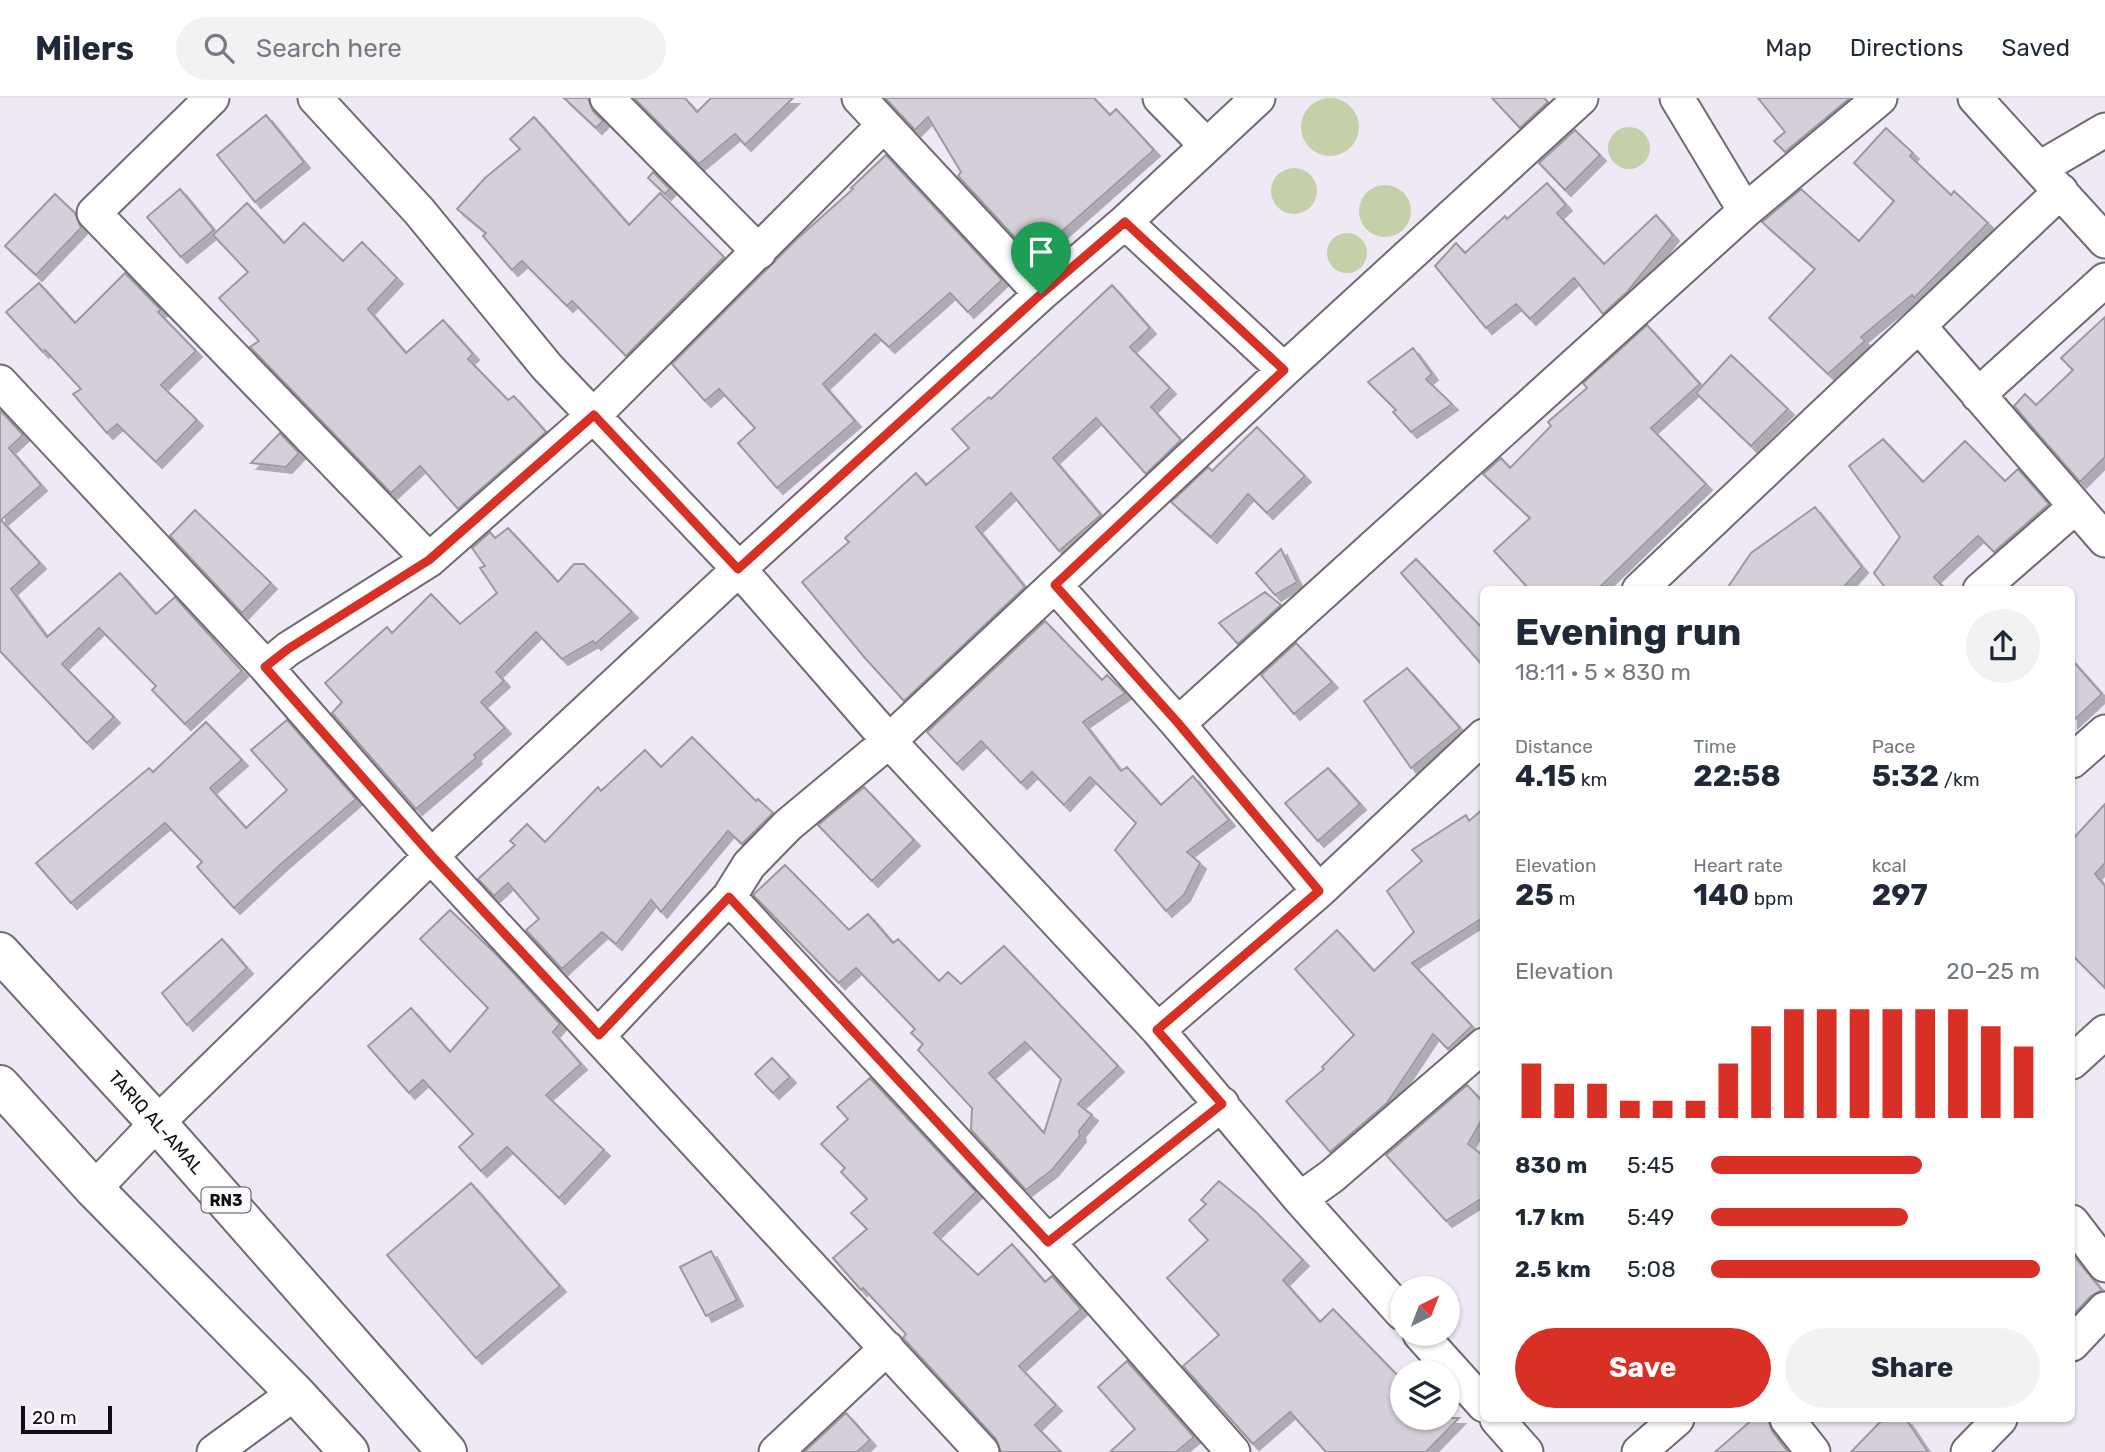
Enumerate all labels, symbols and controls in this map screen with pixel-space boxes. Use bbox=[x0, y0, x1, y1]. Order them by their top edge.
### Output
search box bbox=[176, 17, 666, 80]
text: Milers bbox=[35, 29, 134, 68]
icon: search bbox=[200, 29, 238, 67]
text: Search here bbox=[256, 33, 402, 64]
text: Map bbox=[1765, 34, 1812, 62]
text: Directions bbox=[1850, 34, 1963, 62]
text: Saved bbox=[2001, 34, 2070, 62]
pin bbox=[1011, 222, 1071, 294]
icon: arrive bbox=[1022, 233, 1060, 271]
text: Evening run bbox=[1515, 609, 1741, 655]
button: share bbox=[1966, 609, 2040, 683]
text: 18:11 · 5 × 830 m bbox=[1515, 658, 1691, 686]
text: Distance bbox=[1515, 735, 1593, 758]
text: Time bbox=[1693, 735, 1736, 758]
text: Pace bbox=[1872, 735, 1915, 758]
text: 4.15 bbox=[1515, 758, 1576, 794]
text: 22:58 bbox=[1693, 758, 1781, 794]
text: 5:32 bbox=[1872, 758, 1939, 794]
text: km bbox=[1576, 768, 1608, 791]
text: /km bbox=[1939, 768, 1980, 791]
text: Elevation bbox=[1515, 854, 1596, 877]
text: Heart rate bbox=[1693, 854, 1783, 877]
text: kcal bbox=[1872, 854, 1907, 877]
text: 25 bbox=[1515, 877, 1554, 913]
text: 140 bbox=[1693, 877, 1749, 913]
text: 297 bbox=[1872, 877, 1928, 913]
text: m bbox=[1554, 887, 1575, 910]
text: bpm bbox=[1749, 887, 1793, 910]
text: Elevation bbox=[1515, 957, 1614, 985]
text: 20–25 m bbox=[1946, 957, 2040, 985]
street label: TARIQ AL-AMAL bbox=[104, 1066, 208, 1179]
text: 830 m bbox=[1515, 1151, 1587, 1179]
text: 5:45 bbox=[1627, 1151, 1675, 1179]
road number: RN3 bbox=[202, 1188, 250, 1212]
text: 1.7 km bbox=[1515, 1203, 1585, 1231]
text: 5:49 bbox=[1627, 1203, 1674, 1231]
text: 2.5 km bbox=[1515, 1255, 1591, 1283]
text: 5:08 bbox=[1627, 1255, 1676, 1283]
north arrow bbox=[1390, 1276, 1460, 1346]
map controls bbox=[1390, 1276, 1460, 1430]
button: Save bbox=[1515, 1328, 1771, 1408]
button: Share bbox=[1785, 1328, 2040, 1408]
button: layers bbox=[1390, 1360, 1460, 1430]
scale bar bbox=[21, 1403, 112, 1435]
text: 20 m bbox=[32, 1406, 77, 1429]

